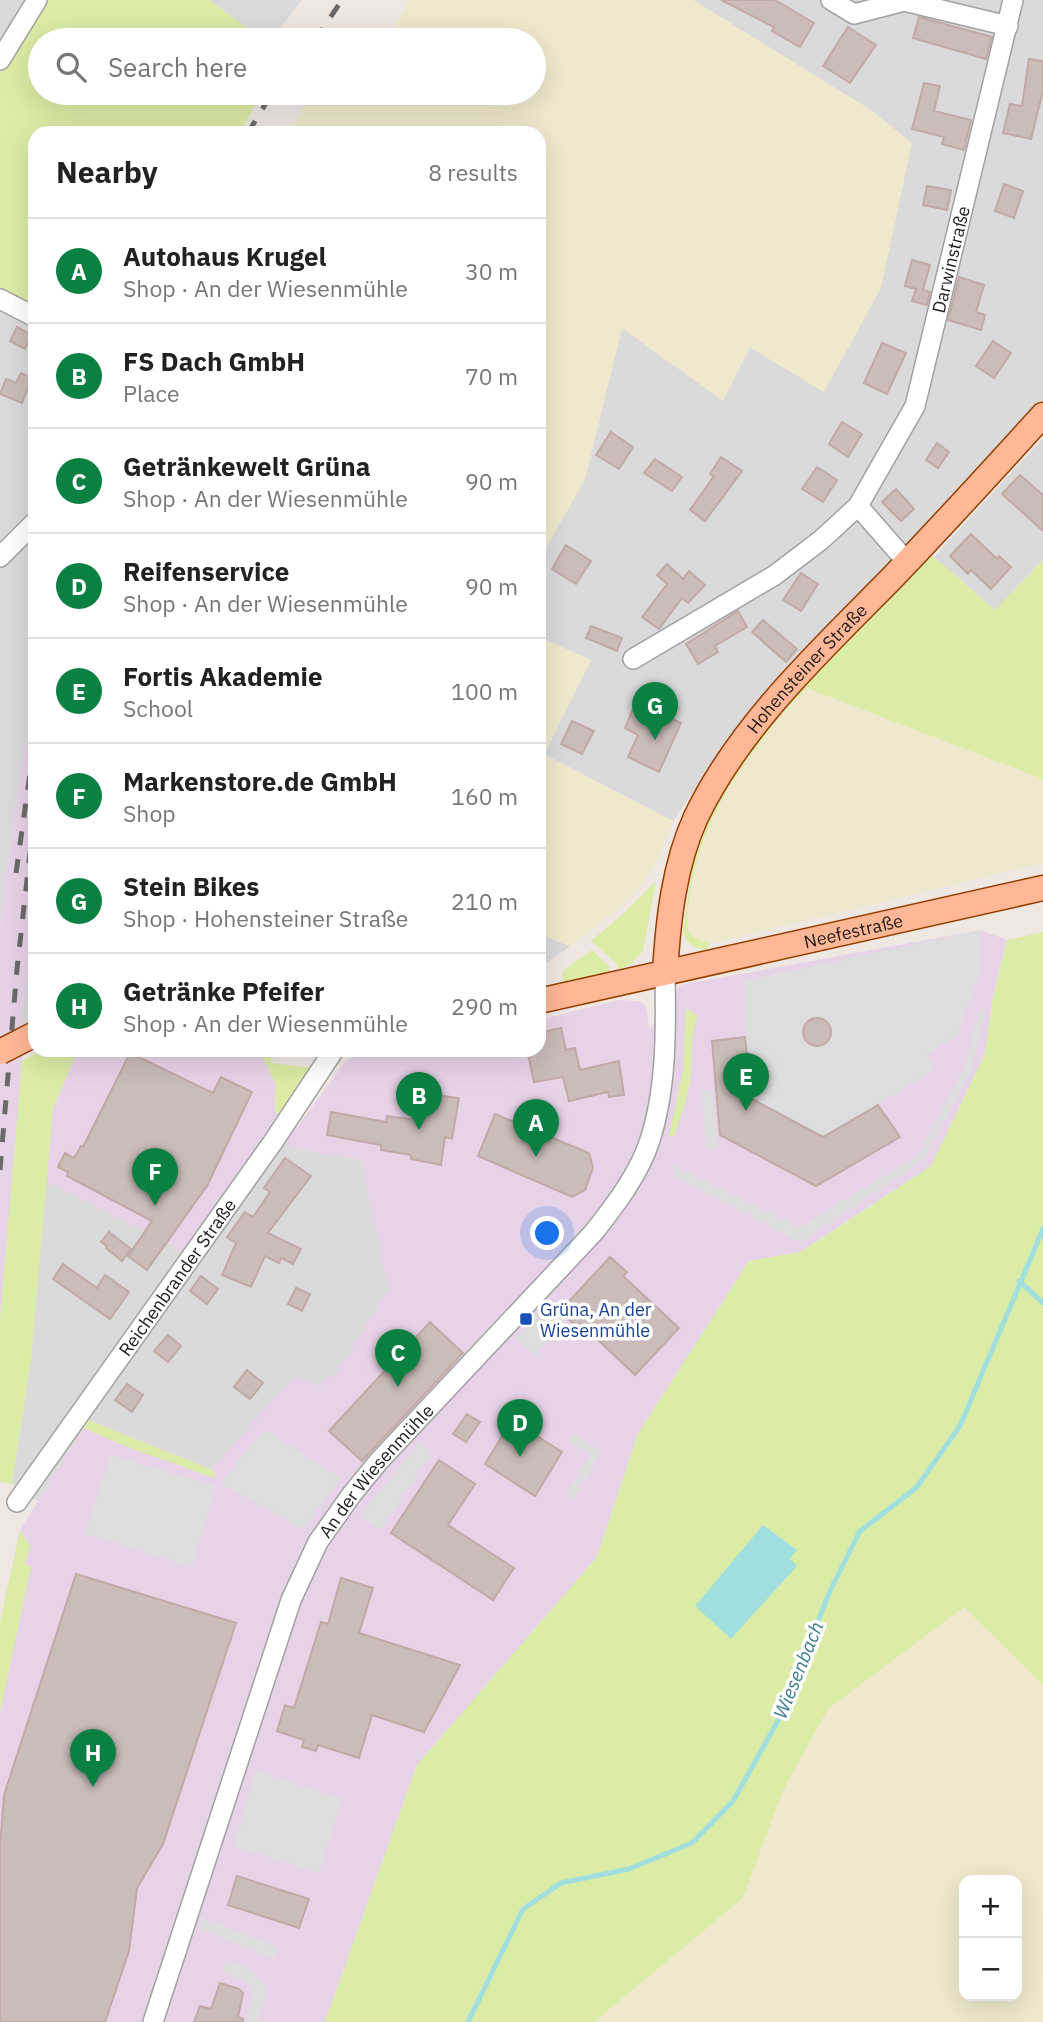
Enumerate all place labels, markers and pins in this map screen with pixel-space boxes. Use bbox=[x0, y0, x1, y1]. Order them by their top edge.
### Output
pin: G bbox=[632, 682, 678, 740]
pin: E bbox=[723, 1053, 769, 1111]
pin: B bbox=[396, 1072, 442, 1130]
pin: A bbox=[513, 1099, 559, 1157]
pin: F bbox=[132, 1148, 178, 1206]
place label: Grüna, An der Wiesenmühle bbox=[540, 1298, 652, 1342]
marker: Grüna, An der Wiesenmühle bbox=[518, 1311, 534, 1327]
pin: C bbox=[375, 1329, 421, 1387]
pin: D bbox=[497, 1399, 543, 1457]
pin: H bbox=[70, 1729, 116, 1787]

